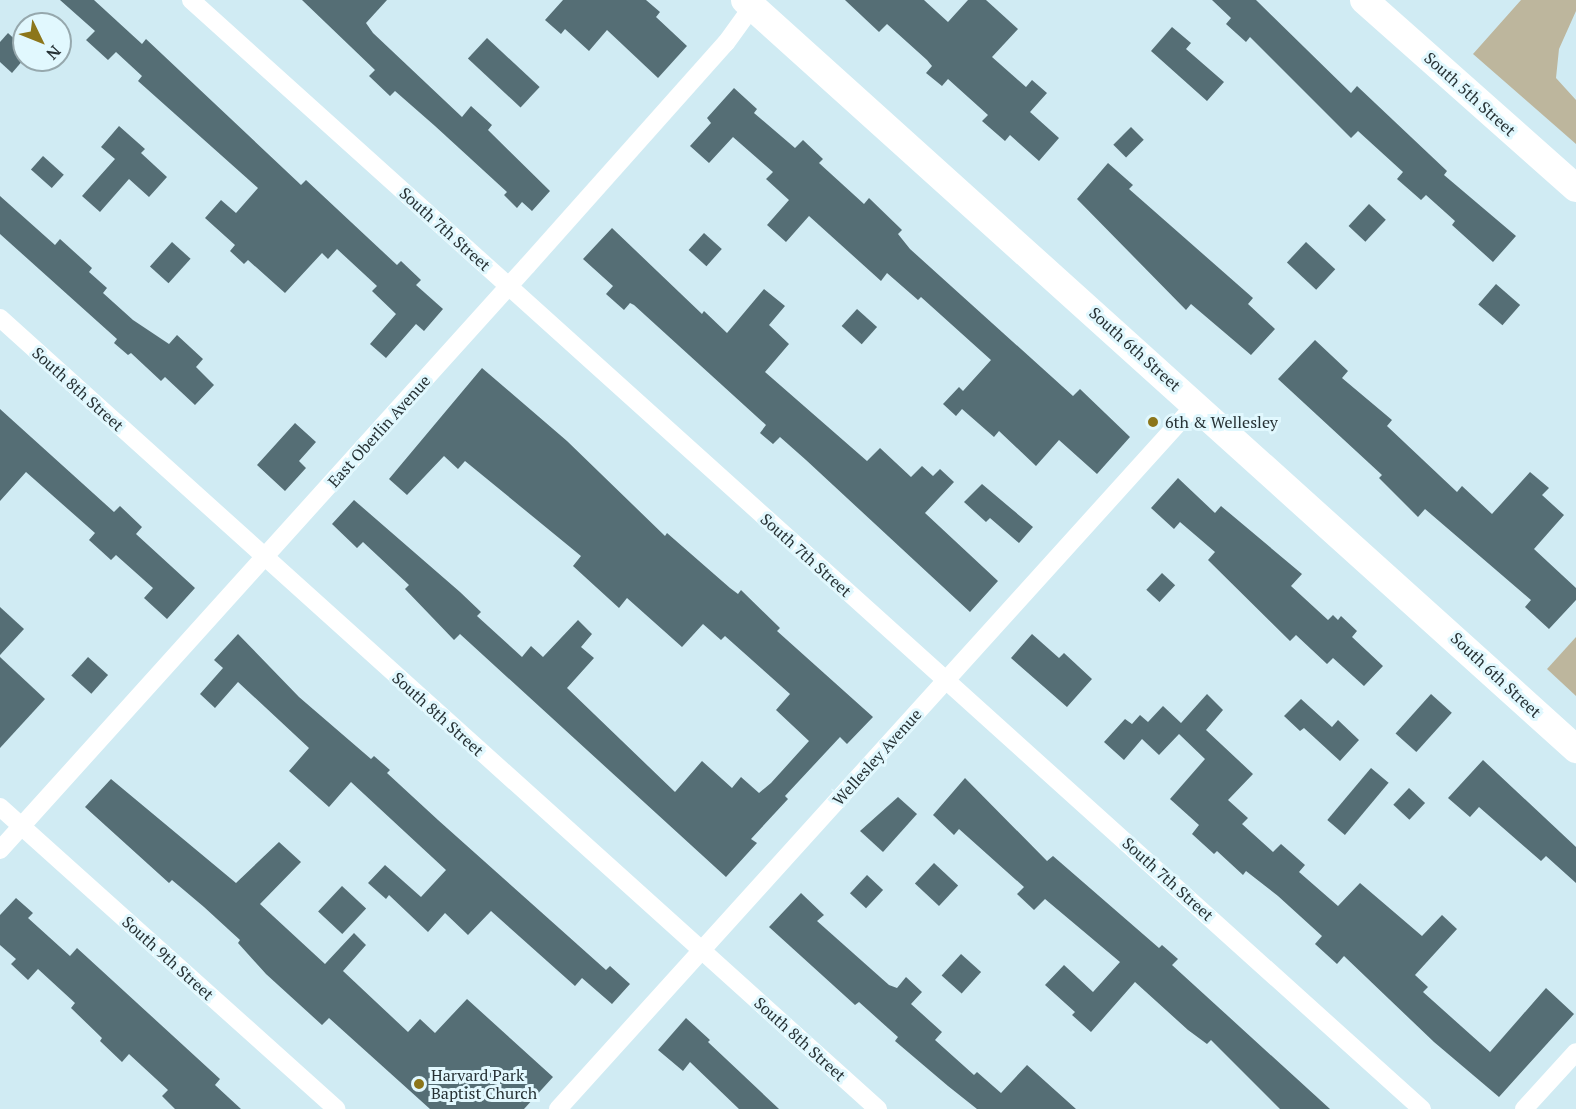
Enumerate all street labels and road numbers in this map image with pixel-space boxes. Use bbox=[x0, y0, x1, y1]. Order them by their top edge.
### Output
street label: South 5th Street bbox=[1420, 48, 1520, 140]
street label: South 7th Street bbox=[396, 183, 494, 275]
street label: South 6th Street bbox=[1085, 303, 1185, 395]
street label: South 8th Street bbox=[28, 343, 128, 435]
street label: East Oberlin Avenue bbox=[324, 371, 434, 491]
street label: South 7th Street bbox=[757, 509, 855, 601]
street label: South 6th Street bbox=[1447, 628, 1545, 722]
street label: South 8th Street bbox=[388, 668, 488, 760]
street label: Wellesley Avenue bbox=[829, 705, 925, 809]
street label: South 7th Street bbox=[1119, 833, 1217, 925]
street label: South 9th Street bbox=[118, 912, 218, 1004]
street label: South 8th Street bbox=[750, 993, 850, 1085]

